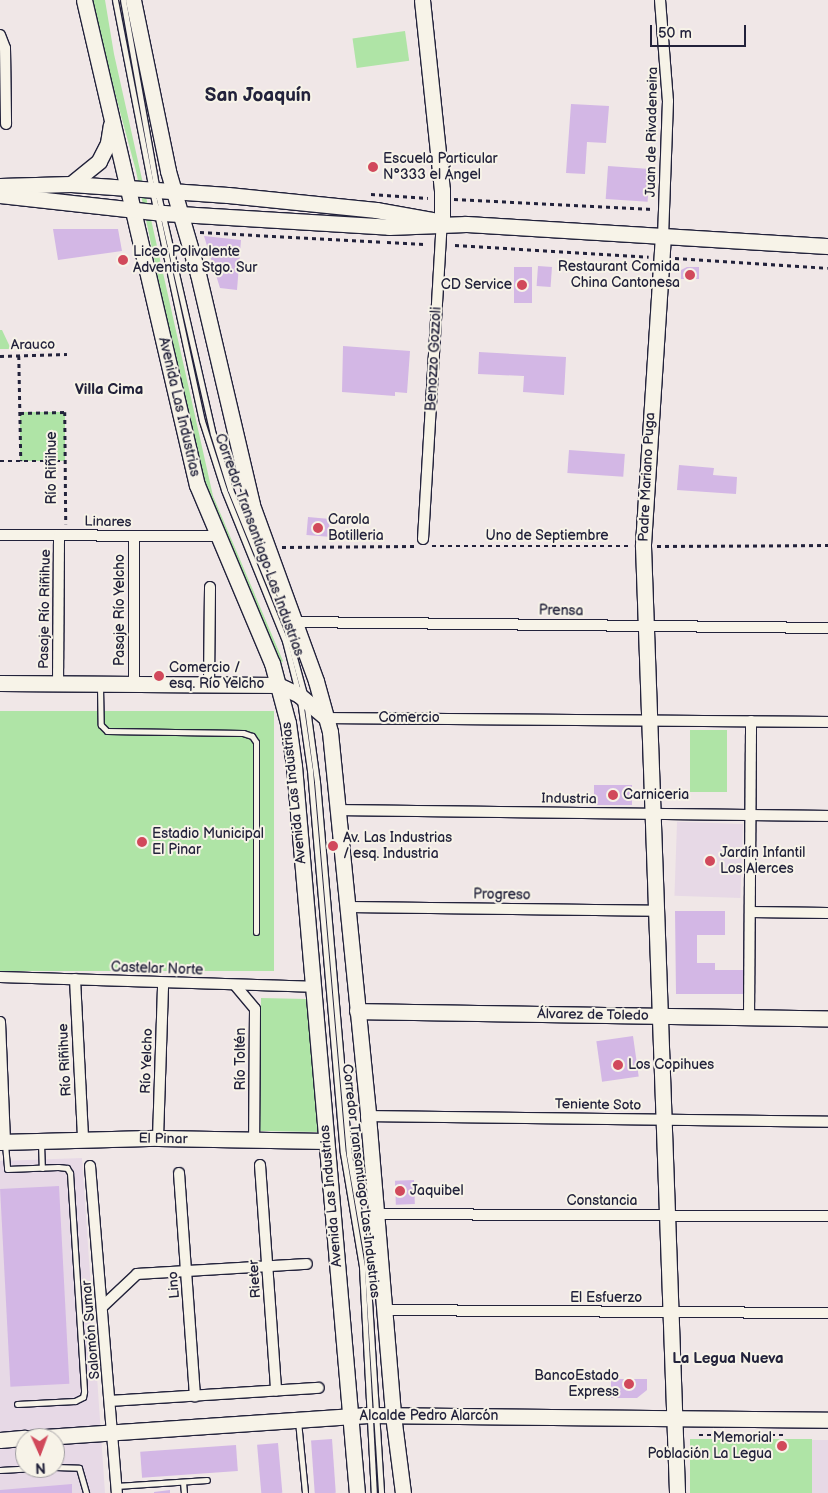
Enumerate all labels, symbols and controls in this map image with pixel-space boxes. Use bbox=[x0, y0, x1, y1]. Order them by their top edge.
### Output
scale bar bbox=[653, 15, 749, 47]
text: 50 m bbox=[658, 24, 692, 43]
street label: Juan de Rivadeneira bbox=[642, 67, 662, 197]
district label: San Joaquín bbox=[205, 85, 311, 107]
place label: Escuela Particular N°333 el Ángel bbox=[383, 151, 498, 184]
marker: Escuela Particular N°333 el Ángel bbox=[367, 161, 379, 173]
place label: Liceo Polivalente Adventista Stgo. Sur bbox=[133, 244, 258, 276]
marker: Liceo Polivalente Adventista Stgo. Sur bbox=[117, 254, 129, 266]
place label: Restaurant Comida China Cantonesa bbox=[558, 259, 680, 292]
marker: Restaurant Comida China Cantonesa bbox=[684, 269, 696, 281]
place label: CD Service bbox=[440, 277, 512, 293]
marker: CD Service bbox=[516, 279, 528, 291]
street label: Benozzo Gozzoli bbox=[423, 306, 445, 412]
street label: Arauco bbox=[11, 336, 55, 354]
street label: Avenida Las Industrias bbox=[155, 336, 203, 478]
district label: Villa Cima bbox=[75, 381, 143, 399]
street label: Padre Mariano Puga bbox=[635, 412, 659, 542]
street label: Río Riñihue bbox=[44, 431, 60, 505]
street label: Corredor Transantiago Las Industrias bbox=[211, 431, 307, 659]
place label: Carola Botilleria bbox=[328, 512, 384, 544]
street label: Linares bbox=[84, 513, 132, 531]
marker: Carola Botilleria bbox=[312, 522, 324, 534]
street label: Uno de Septiembre bbox=[485, 528, 609, 544]
street label: Pasaje Río Riñihue bbox=[36, 549, 54, 669]
street label: Pasaje Río Yelcho bbox=[112, 554, 128, 666]
street label: Prensa bbox=[539, 602, 583, 620]
place label: Comercio / esq. Río Yelcho bbox=[169, 660, 265, 692]
marker: Comercio / esq. Río Yelcho bbox=[153, 670, 165, 682]
street label: Comercio bbox=[378, 710, 440, 726]
street label: Avenida Las Industrias bbox=[278, 721, 310, 865]
place label: Carniceria bbox=[623, 787, 689, 803]
marker: Carniceria bbox=[607, 789, 619, 801]
street label: Industria bbox=[541, 790, 597, 808]
place label: Estadio Municipal El Pinar bbox=[152, 826, 264, 859]
place label: Av. Las Industrias / esq. Industria bbox=[343, 830, 452, 862]
marker: Estadio Municipal El Pinar bbox=[136, 836, 148, 848]
marker: Av. Las Industrias / esq. Industria bbox=[327, 840, 339, 852]
place label: Jardín Infantil Los Alerces bbox=[720, 845, 805, 878]
marker: Jardín Infantil Los Alerces bbox=[704, 855, 716, 867]
street label: Progreso bbox=[473, 886, 531, 904]
street label: Castelar Norte bbox=[110, 959, 204, 979]
street label: Álvarez de Toledo bbox=[537, 1006, 649, 1024]
street label: Río Riñihue bbox=[55, 1023, 75, 1097]
street label: Río Yelcho bbox=[137, 1027, 157, 1095]
street label: Río Toltén bbox=[233, 1027, 249, 1091]
place label: Los Copihues bbox=[628, 1057, 714, 1073]
marker: Los Copihues bbox=[612, 1059, 624, 1071]
street label: Corredor Transantiago Las Industrias bbox=[338, 1063, 384, 1299]
street label: Teniente Soto bbox=[555, 1096, 641, 1114]
street label: Avenida Las Industrias bbox=[316, 1124, 346, 1268]
street label: El Pinar bbox=[138, 1130, 188, 1148]
place label: Jaquibel bbox=[410, 1183, 464, 1199]
marker: Jaquibel bbox=[394, 1185, 406, 1197]
street label: Constancia bbox=[566, 1193, 638, 1209]
street label: Rieter bbox=[245, 1259, 265, 1299]
street label: Lino bbox=[165, 1271, 183, 1299]
street label: Salomón Sumar bbox=[78, 1280, 104, 1380]
street label: El Esfuerzo bbox=[570, 1290, 642, 1306]
district label: La Legua Nueva bbox=[672, 1350, 784, 1368]
place label: BancoEstado Express bbox=[534, 1368, 619, 1400]
marker: BancoEstado Express bbox=[623, 1378, 635, 1390]
street label: Alcalde Pedro Alarcón bbox=[360, 1408, 498, 1424]
north arrow bbox=[15, 1428, 65, 1478]
place label: Memorial Población La Legua bbox=[648, 1430, 772, 1462]
marker: Memorial Población La Legua bbox=[776, 1440, 788, 1452]
text: N bbox=[35, 1459, 46, 1476]

